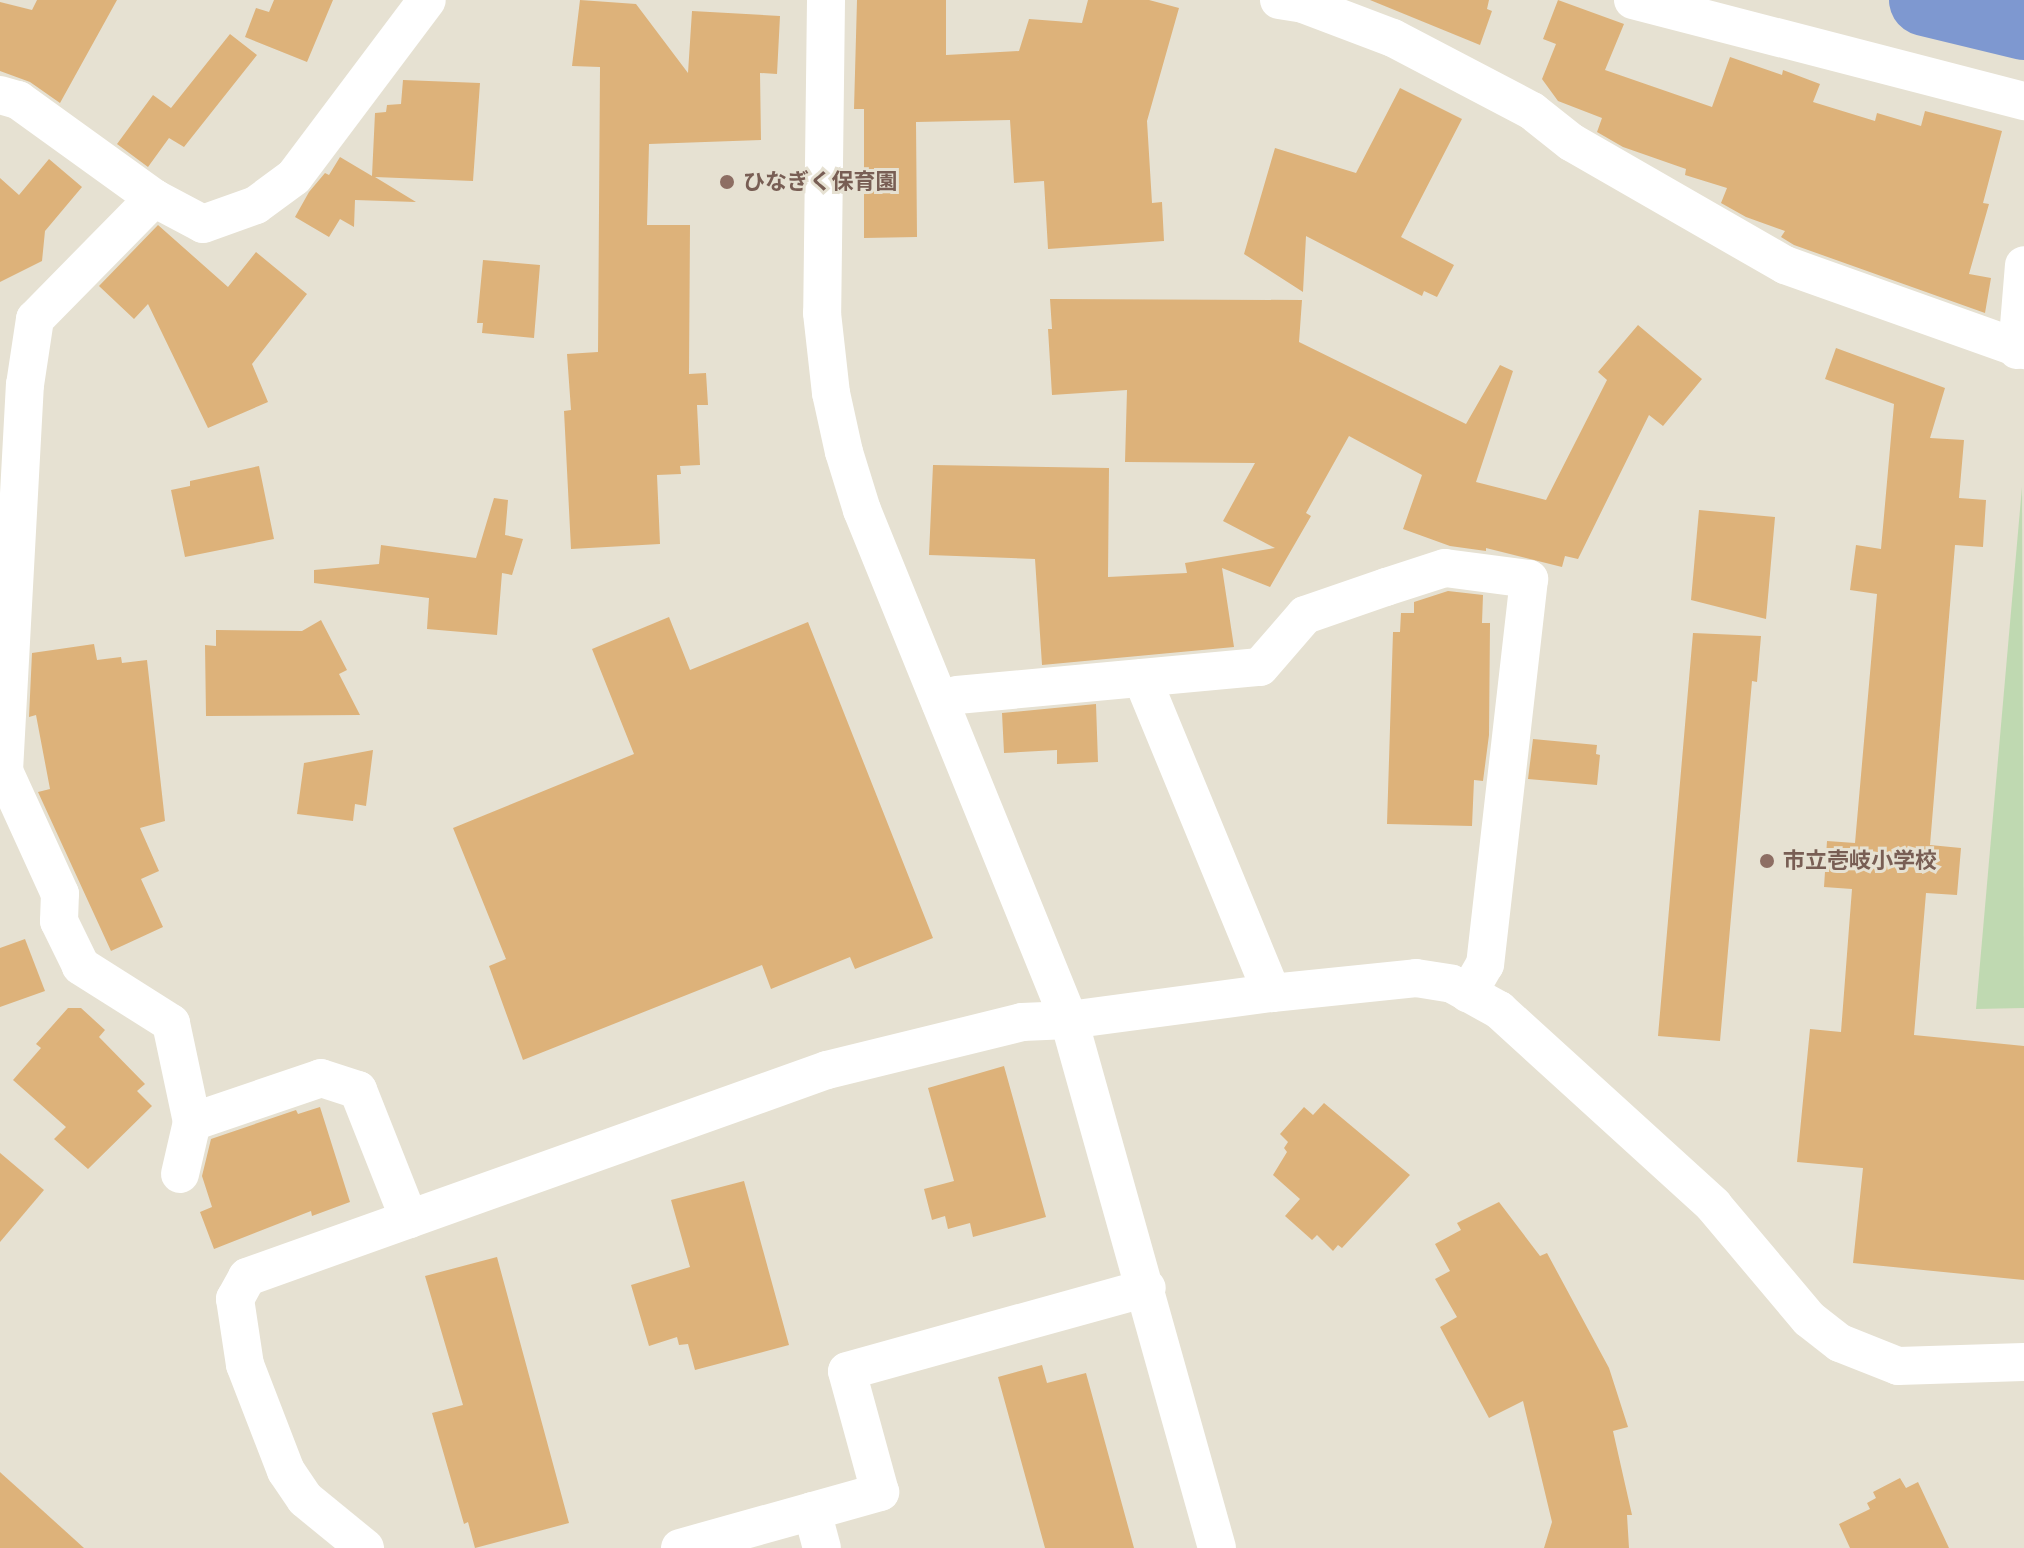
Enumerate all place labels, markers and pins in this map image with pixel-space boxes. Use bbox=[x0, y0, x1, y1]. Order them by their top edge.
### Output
place label: ひなぎく保育園 bbox=[743, 169, 897, 195]
marker: ひなぎく保育園 bbox=[718, 173, 736, 191]
place label: 市立壱岐小学校 bbox=[1783, 848, 1937, 874]
marker: 市立壱岐小学校 bbox=[1758, 852, 1776, 870]

